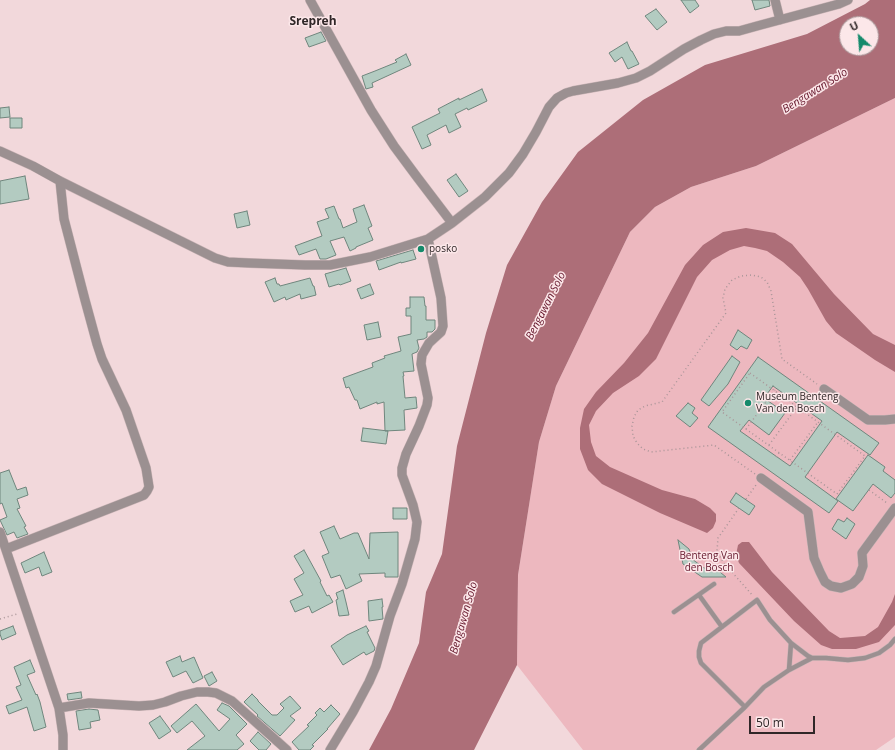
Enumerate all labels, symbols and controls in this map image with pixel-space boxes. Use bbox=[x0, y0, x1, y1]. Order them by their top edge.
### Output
district label: Srepreh bbox=[289, 15, 337, 29]
north arrow bbox=[839, 16, 879, 56]
text: U bbox=[847, 17, 861, 34]
water label: Bengawan Solo bbox=[780, 66, 850, 116]
place label: posko bbox=[429, 243, 457, 255]
marker: posko bbox=[416, 244, 426, 254]
water label: Bengawan Solo bbox=[523, 270, 569, 342]
place label: Museum Benteng Van den Bosch bbox=[756, 391, 838, 414]
marker: Museum Benteng Van den Bosch bbox=[743, 398, 753, 408]
park label: Benteng Van den Bosch bbox=[679, 550, 739, 574]
water label: Bengawan Solo bbox=[447, 580, 481, 656]
scale bar bbox=[751, 708, 817, 734]
text: 50 m bbox=[756, 714, 784, 731]

